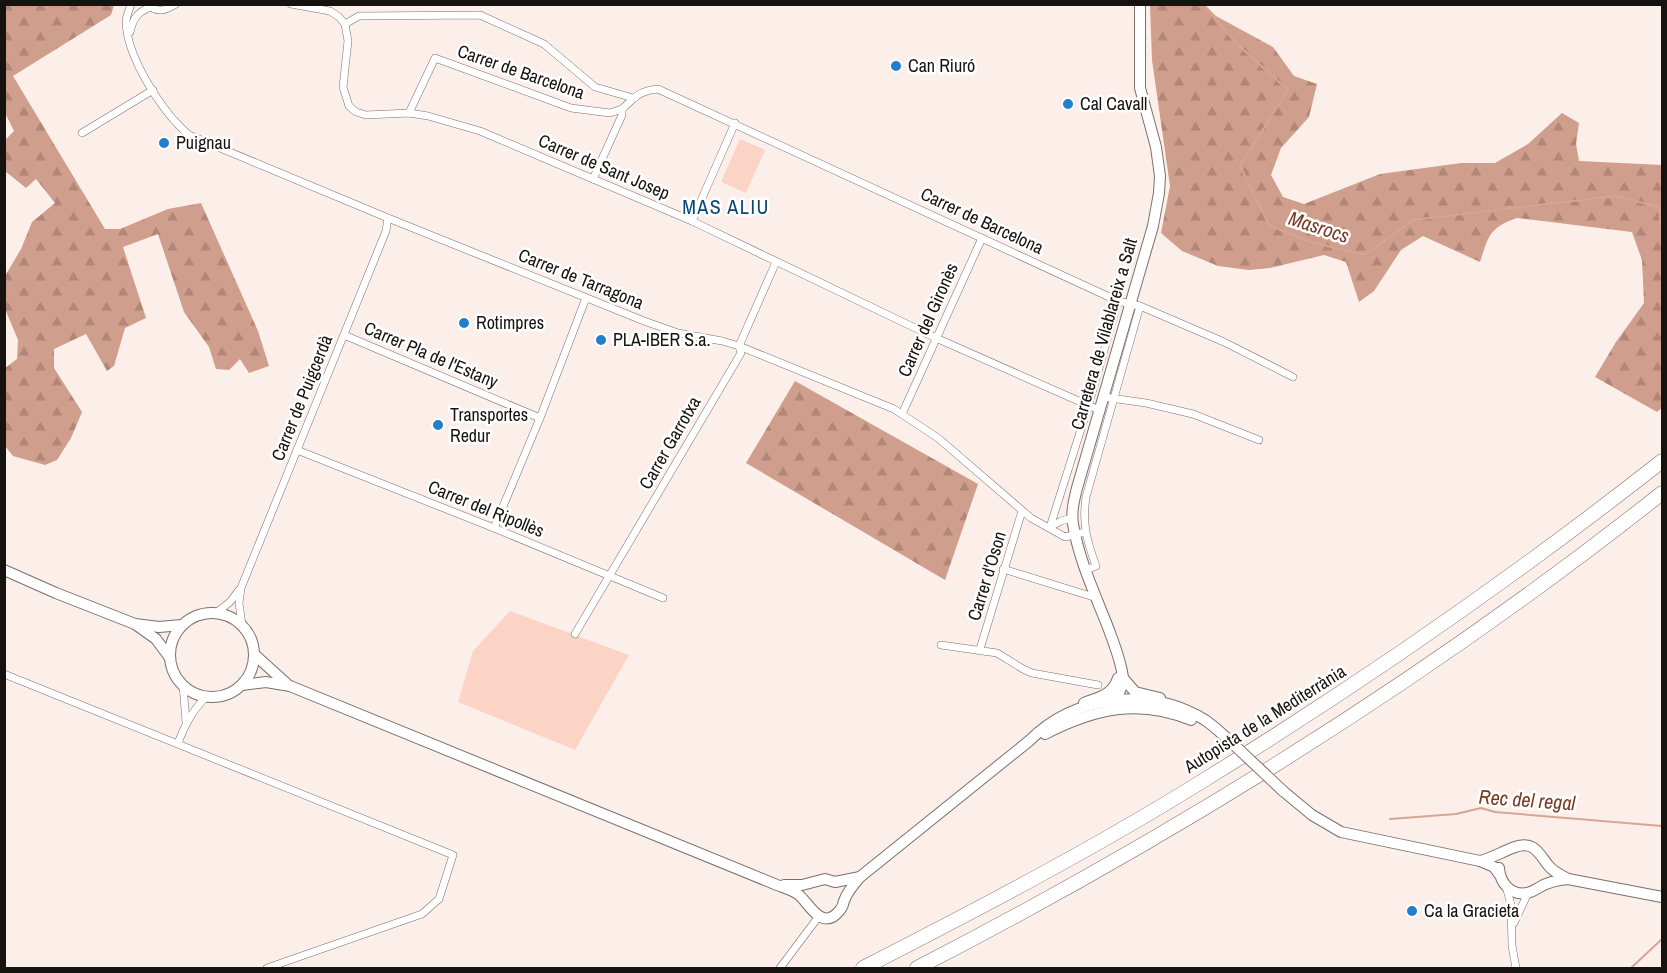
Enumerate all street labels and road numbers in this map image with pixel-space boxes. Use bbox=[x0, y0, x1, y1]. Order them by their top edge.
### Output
street label: Carrer de Barcelona bbox=[454, 38, 588, 105]
street label: Carrer de Sant Josep bbox=[535, 128, 674, 205]
street label: Carrer de Barcelona bbox=[917, 181, 1048, 260]
street label: Carretera de Vilablareix a Salt bbox=[1064, 235, 1143, 433]
street label: Carrer de Tarragona bbox=[515, 242, 647, 315]
street label: Carrer del Gironès bbox=[891, 259, 964, 381]
street label: Carrer Pla de l'Estany bbox=[360, 315, 503, 394]
street label: Carrer de Puigcerdà bbox=[265, 331, 338, 464]
street label: Carrer Garrotxa bbox=[633, 392, 706, 494]
street label: Carrer del Ripollès bbox=[424, 474, 548, 543]
street label: Carrer d'Oson bbox=[961, 528, 1012, 624]
street label: Autopista de la Mediterrània bbox=[1178, 659, 1350, 779]

